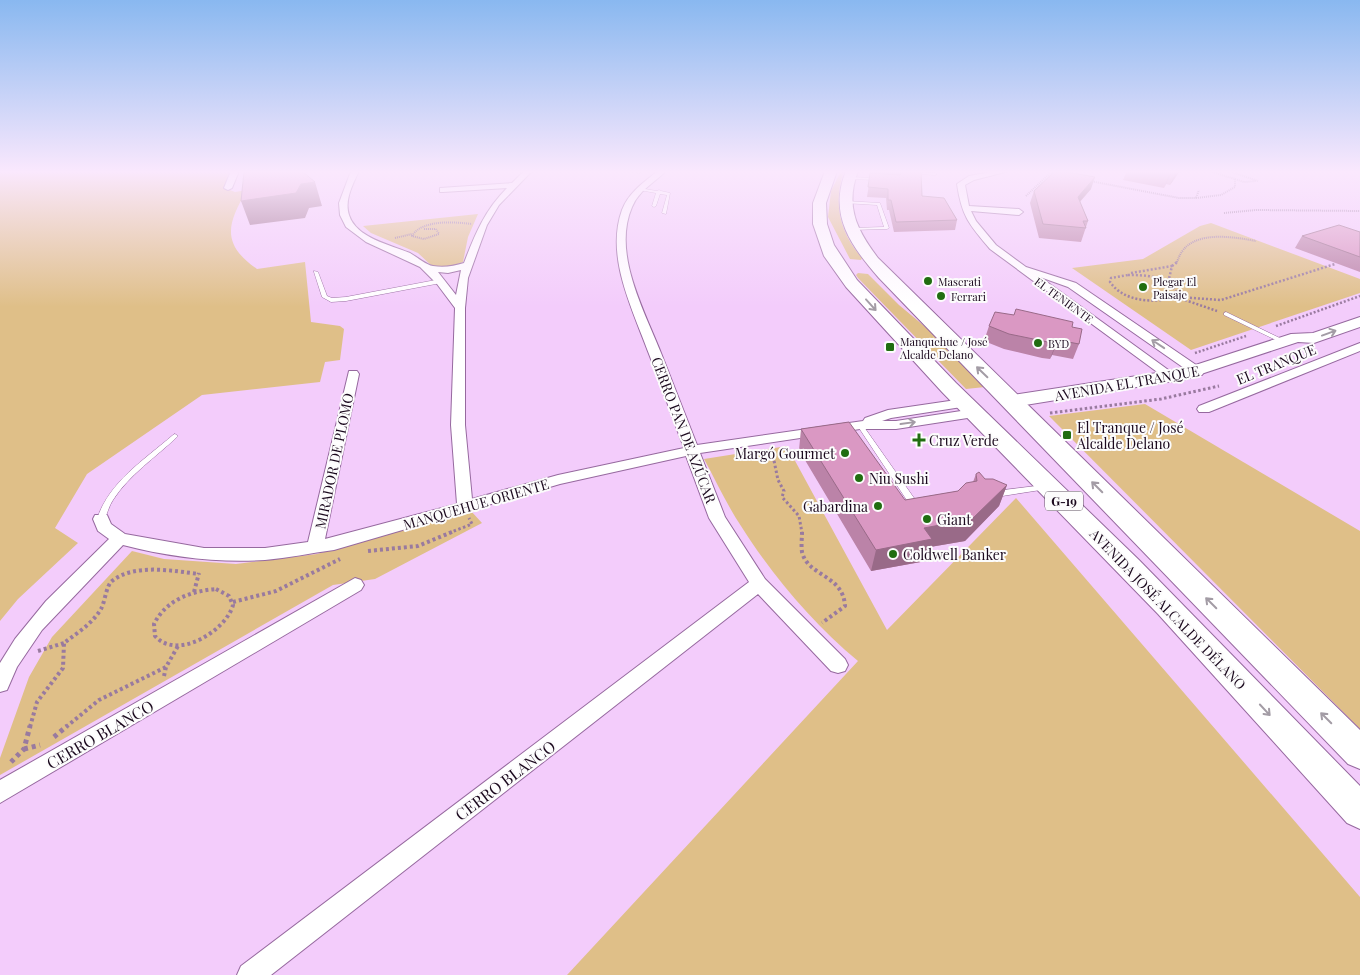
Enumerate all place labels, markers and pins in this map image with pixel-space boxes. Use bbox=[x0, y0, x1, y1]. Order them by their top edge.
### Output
place label: Maserati bbox=[938, 274, 981, 289]
place label: Plegar El Paisaje bbox=[1153, 274, 1196, 302]
marker: Maserati bbox=[922, 275, 934, 287]
marker: Plegar El Paisaje bbox=[1137, 281, 1149, 293]
place label: Ferrari bbox=[951, 289, 986, 304]
marker: Ferrari bbox=[935, 290, 947, 302]
place label: Manquehue / José Alcalde Delano bbox=[899, 334, 988, 362]
place label: BYD bbox=[1048, 336, 1069, 351]
marker: BYD bbox=[1032, 337, 1044, 349]
marker: Manquehue / José Alcalde Delano bbox=[884, 341, 896, 353]
place label: El Tranque / José Alcalde Delano bbox=[1076, 418, 1184, 453]
marker: El Tranque / José Alcalde Delano bbox=[1061, 429, 1073, 441]
place label: Cruz Verde bbox=[929, 431, 999, 450]
marker: Cruz Verde bbox=[913, 434, 925, 446]
place label: Margó Gourmet bbox=[735, 444, 836, 463]
marker: Margó Gourmet bbox=[839, 447, 851, 459]
place label: Niu Sushi bbox=[869, 469, 929, 488]
marker: Niu Sushi bbox=[853, 472, 865, 484]
place label: Gabardina bbox=[803, 497, 868, 516]
marker: Gabardina bbox=[872, 500, 884, 512]
place label: Giant bbox=[937, 510, 972, 529]
marker: Giant bbox=[921, 513, 933, 525]
place label: Coldwell Banker bbox=[903, 545, 1007, 564]
marker: Coldwell Banker bbox=[887, 548, 899, 560]

